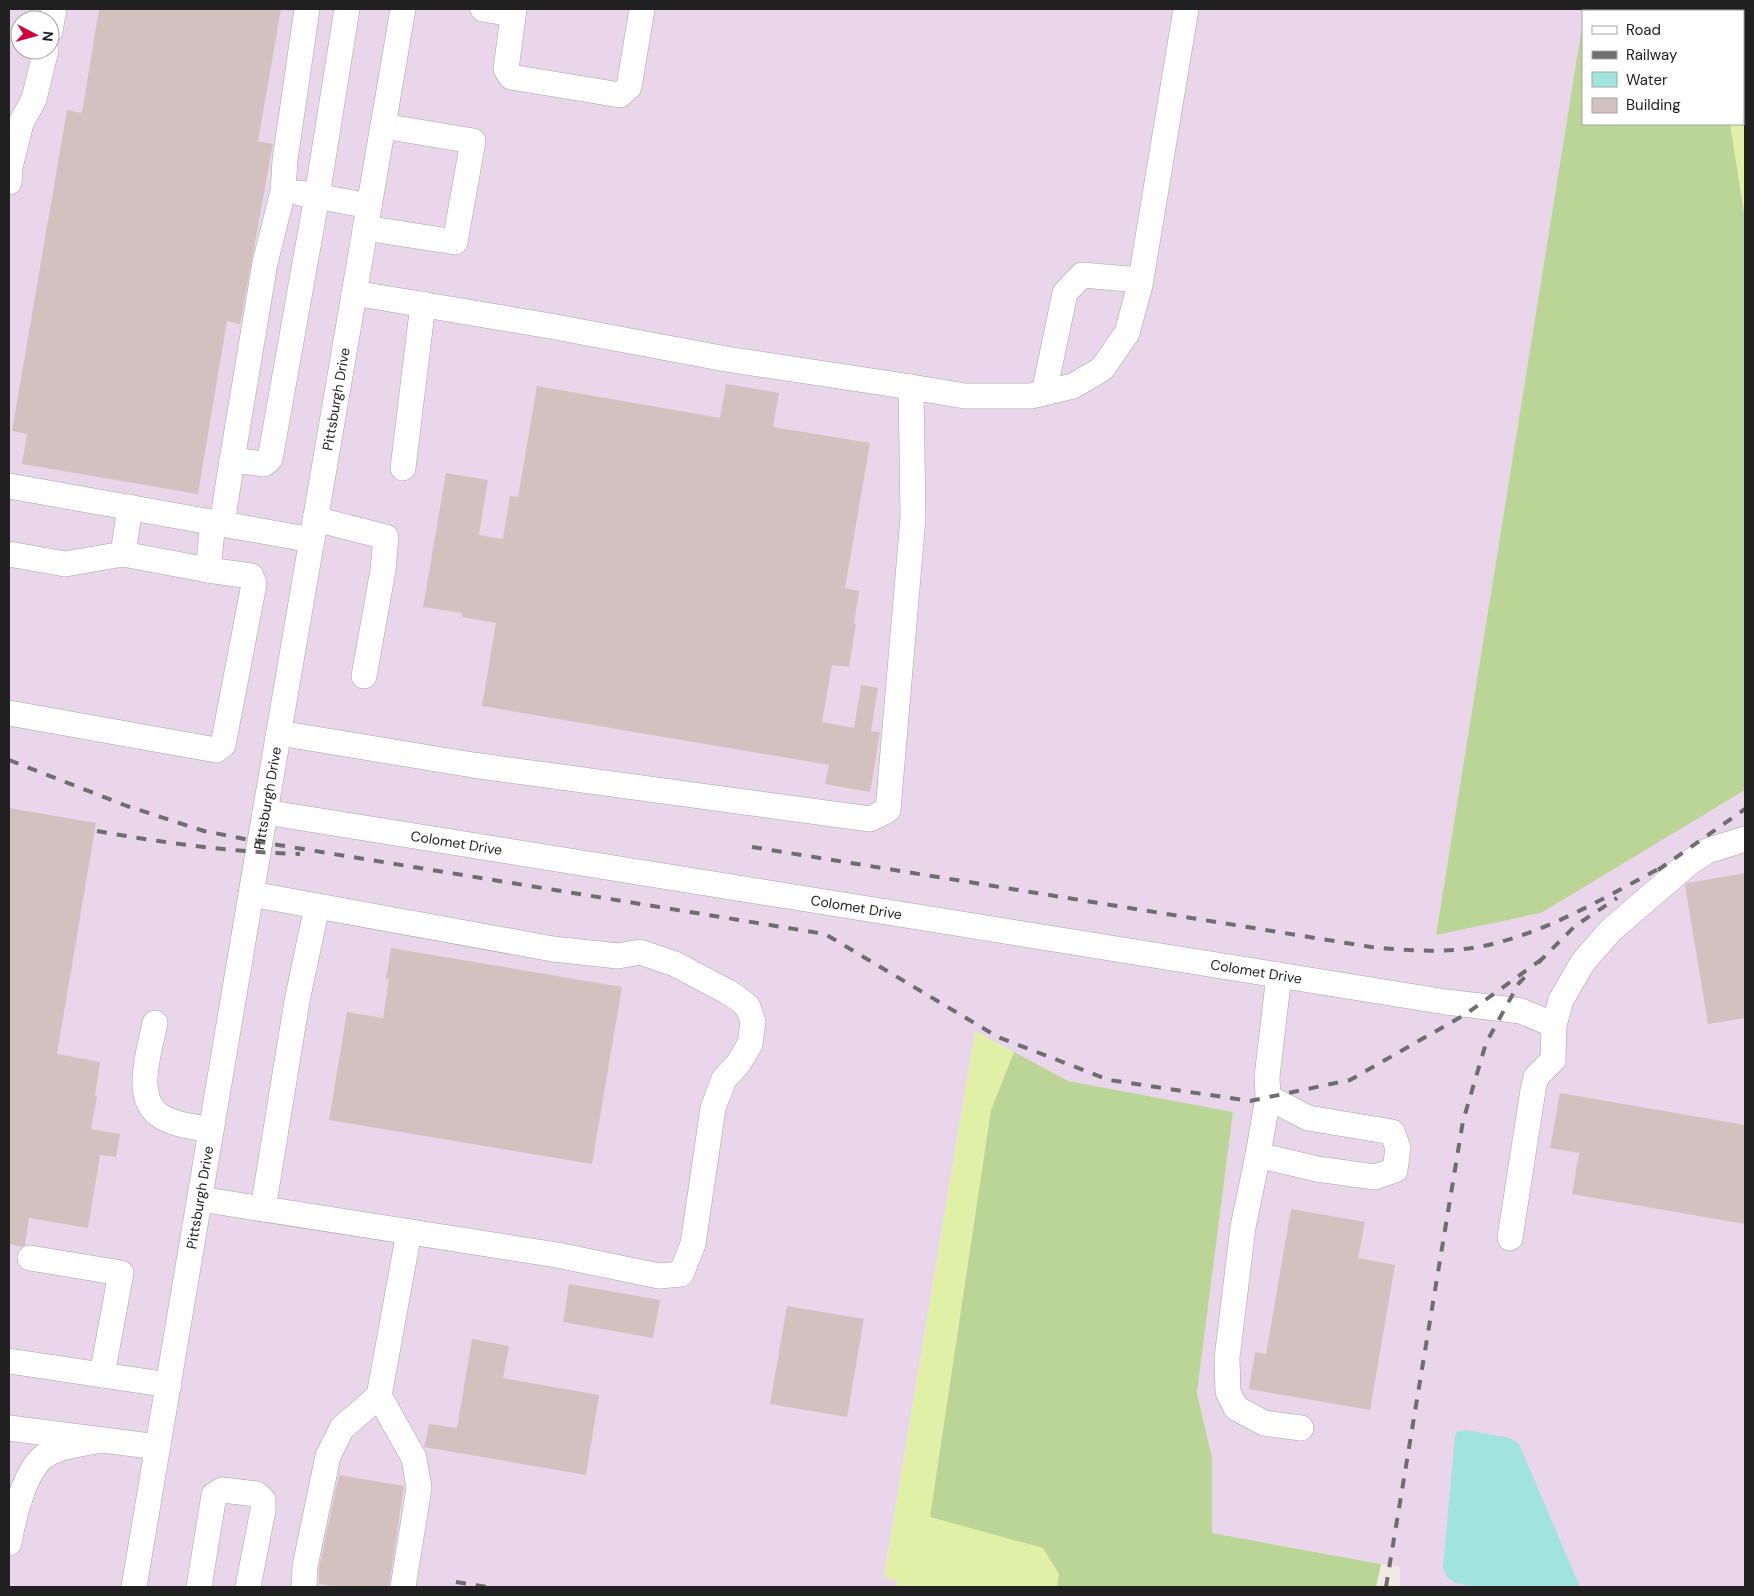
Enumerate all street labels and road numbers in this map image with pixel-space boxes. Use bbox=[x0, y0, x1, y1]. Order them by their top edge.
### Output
street label: Pittsburgh Drive bbox=[318, 346, 354, 452]
street label: Pittsburgh Drive bbox=[250, 745, 285, 851]
street label: Colomet Drive bbox=[409, 827, 504, 859]
street label: Colomet Drive bbox=[809, 891, 903, 923]
street label: Colomet Drive bbox=[1209, 955, 1303, 988]
street label: Pittsburgh Drive bbox=[182, 1145, 217, 1250]

